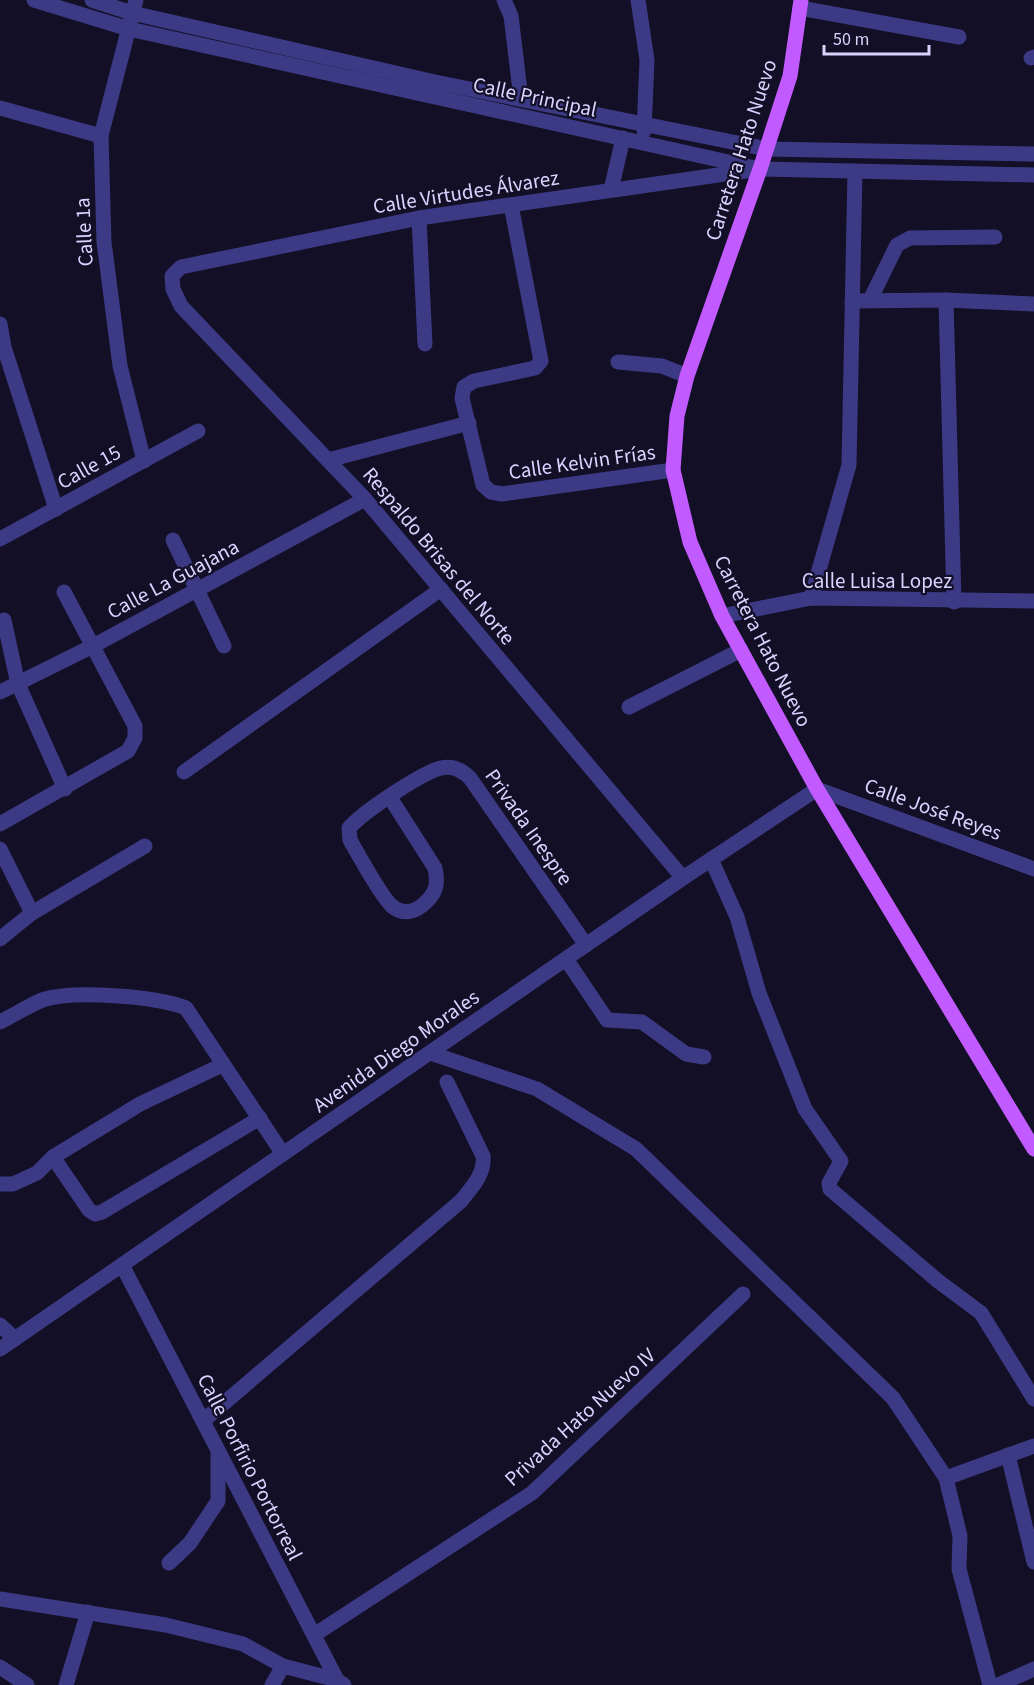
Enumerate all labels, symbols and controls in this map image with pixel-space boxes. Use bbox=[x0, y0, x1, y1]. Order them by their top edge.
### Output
scale bar bbox=[824, 18, 929, 56]
text: 50 m bbox=[833, 27, 869, 52]
street label: Carretera Hato Nuevo bbox=[698, 55, 784, 245]
street label: Calle Principal bbox=[470, 69, 600, 125]
street label: Calle Virtudes Álvarez bbox=[371, 162, 561, 222]
street label: Calle 1a bbox=[67, 197, 101, 267]
street label: Calle 15 bbox=[52, 437, 126, 497]
street label: Calle Kelvin Frías bbox=[507, 437, 658, 487]
street label: Respaldo Brisas del Norte bbox=[356, 461, 522, 651]
street label: Calle La Guajana bbox=[102, 532, 244, 626]
street label: Carretera Hato Nuevo bbox=[707, 550, 819, 732]
street label: Calle Luisa Lopez bbox=[802, 566, 952, 596]
street label: Privada Inespre bbox=[478, 763, 580, 891]
street label: Calle José Reyes bbox=[860, 770, 1006, 848]
street label: Avenida Diego Morales bbox=[307, 982, 486, 1120]
street label: Privada Hato Nuevo IV bbox=[498, 1341, 662, 1493]
street label: Calle Porfirio Portorreal bbox=[190, 1368, 310, 1566]

